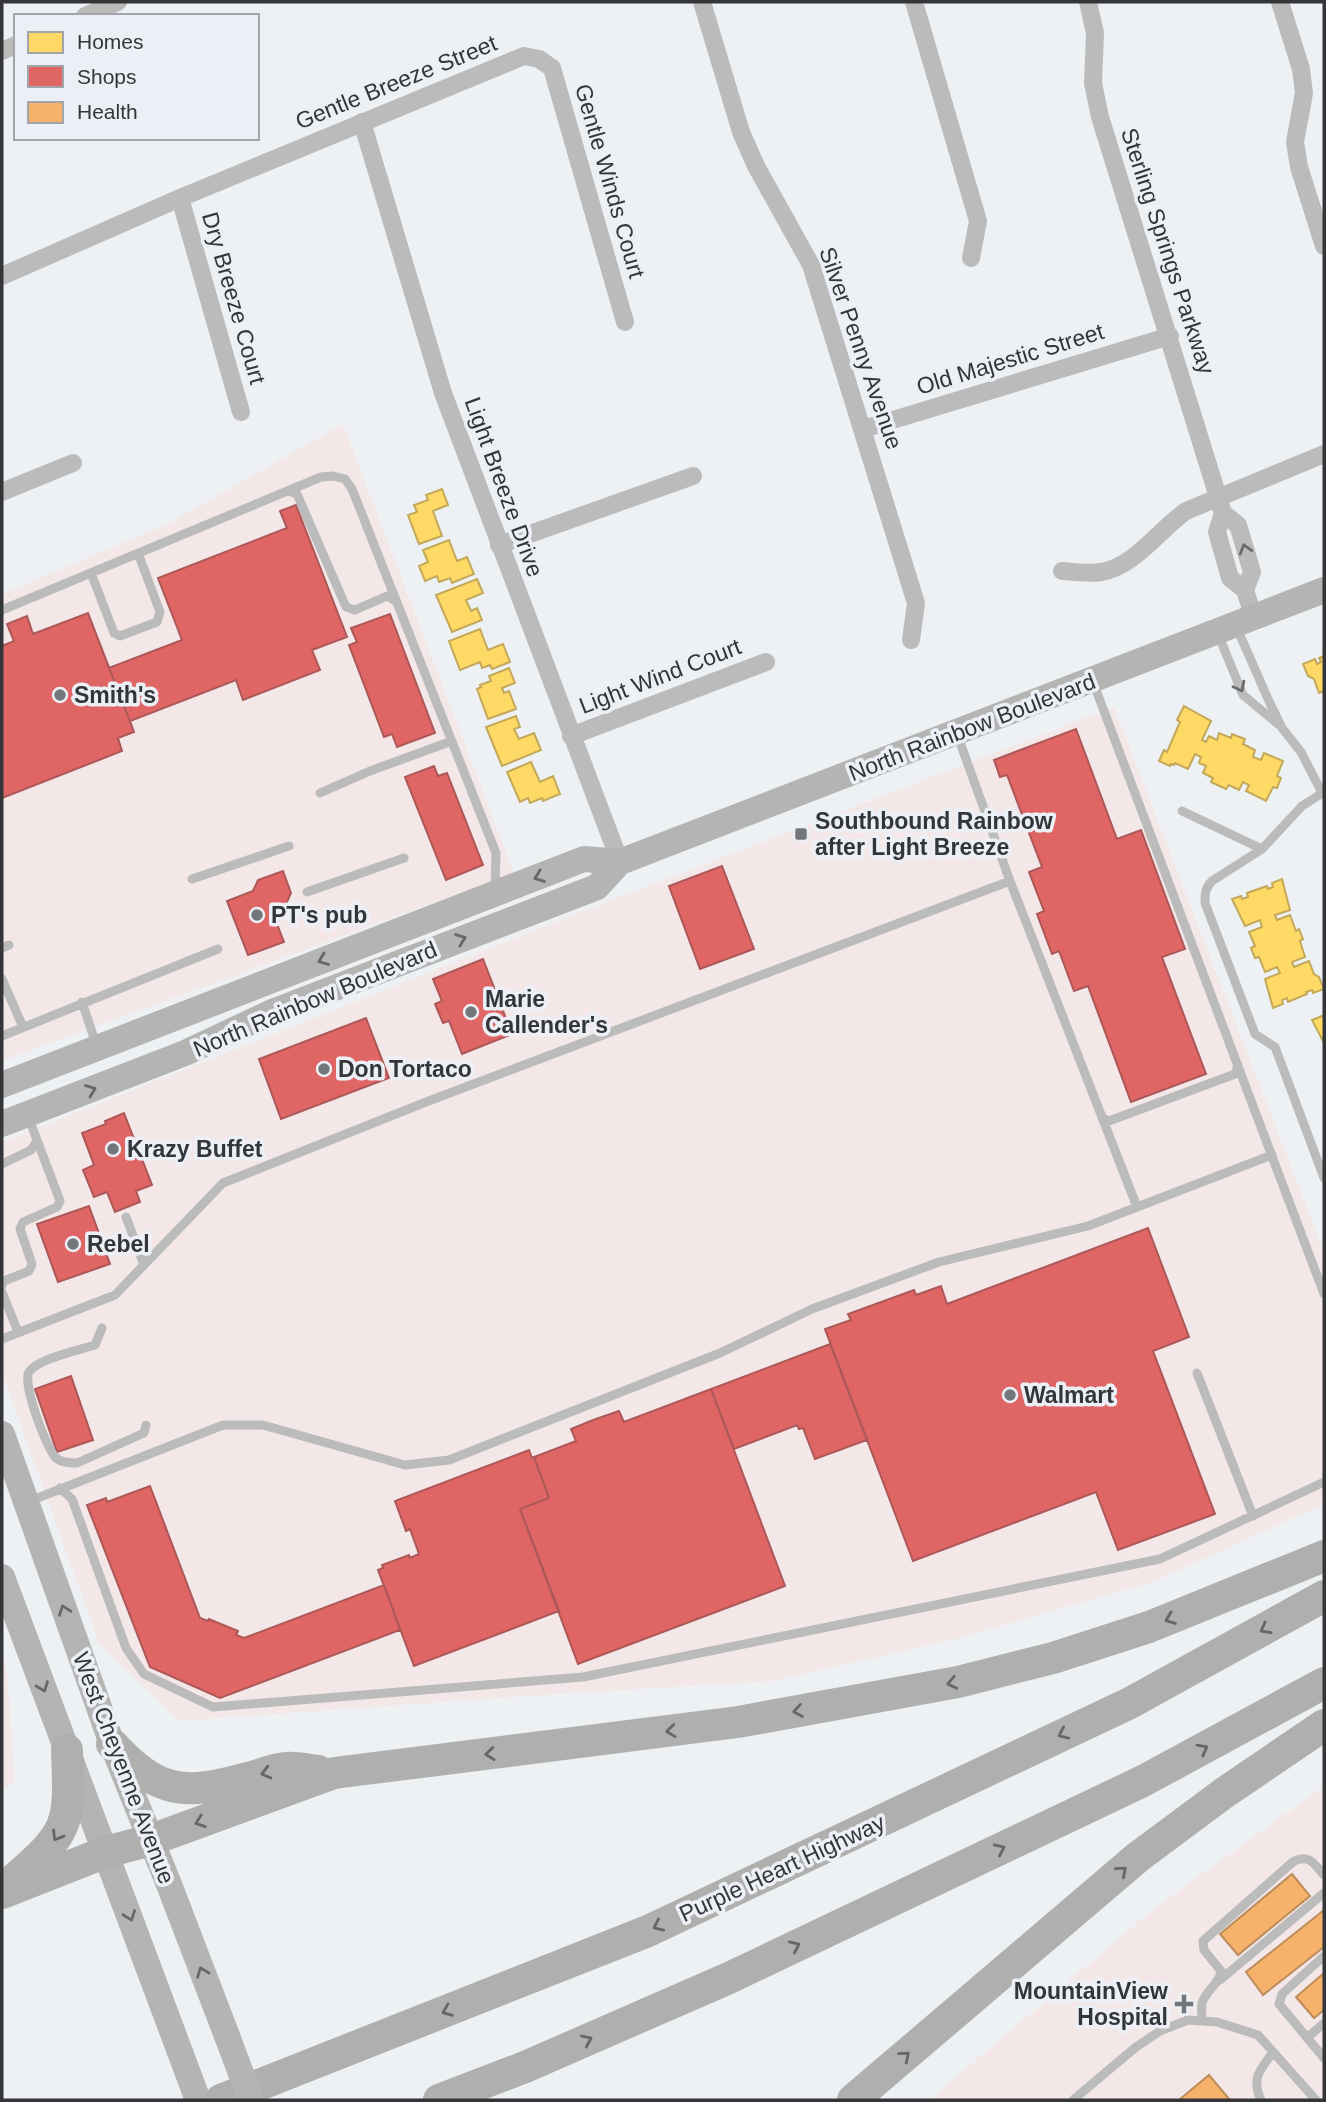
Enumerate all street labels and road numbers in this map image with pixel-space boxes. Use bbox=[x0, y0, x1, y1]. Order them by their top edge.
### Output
street label: Gentle Breeze Street bbox=[292, 29, 501, 134]
street label: Gentle Winds Court bbox=[570, 81, 650, 282]
street label: Sterling Springs Parkway bbox=[1116, 125, 1220, 378]
street label: Dry Breeze Court bbox=[197, 209, 271, 388]
street label: Silver Penny Avenue bbox=[814, 244, 908, 452]
street label: Old Majestic Street bbox=[913, 318, 1107, 400]
street label: Light Breeze Drive bbox=[459, 394, 549, 580]
street label: Light Wind Court bbox=[575, 633, 745, 719]
street label: North Rainbow Boulevard bbox=[845, 668, 1099, 786]
street label: North Rainbow Boulevard bbox=[189, 936, 441, 1062]
street label: West Cheyenne Avenue bbox=[68, 1649, 180, 1887]
street label: Purple Heart Highway bbox=[675, 1809, 889, 1927]

